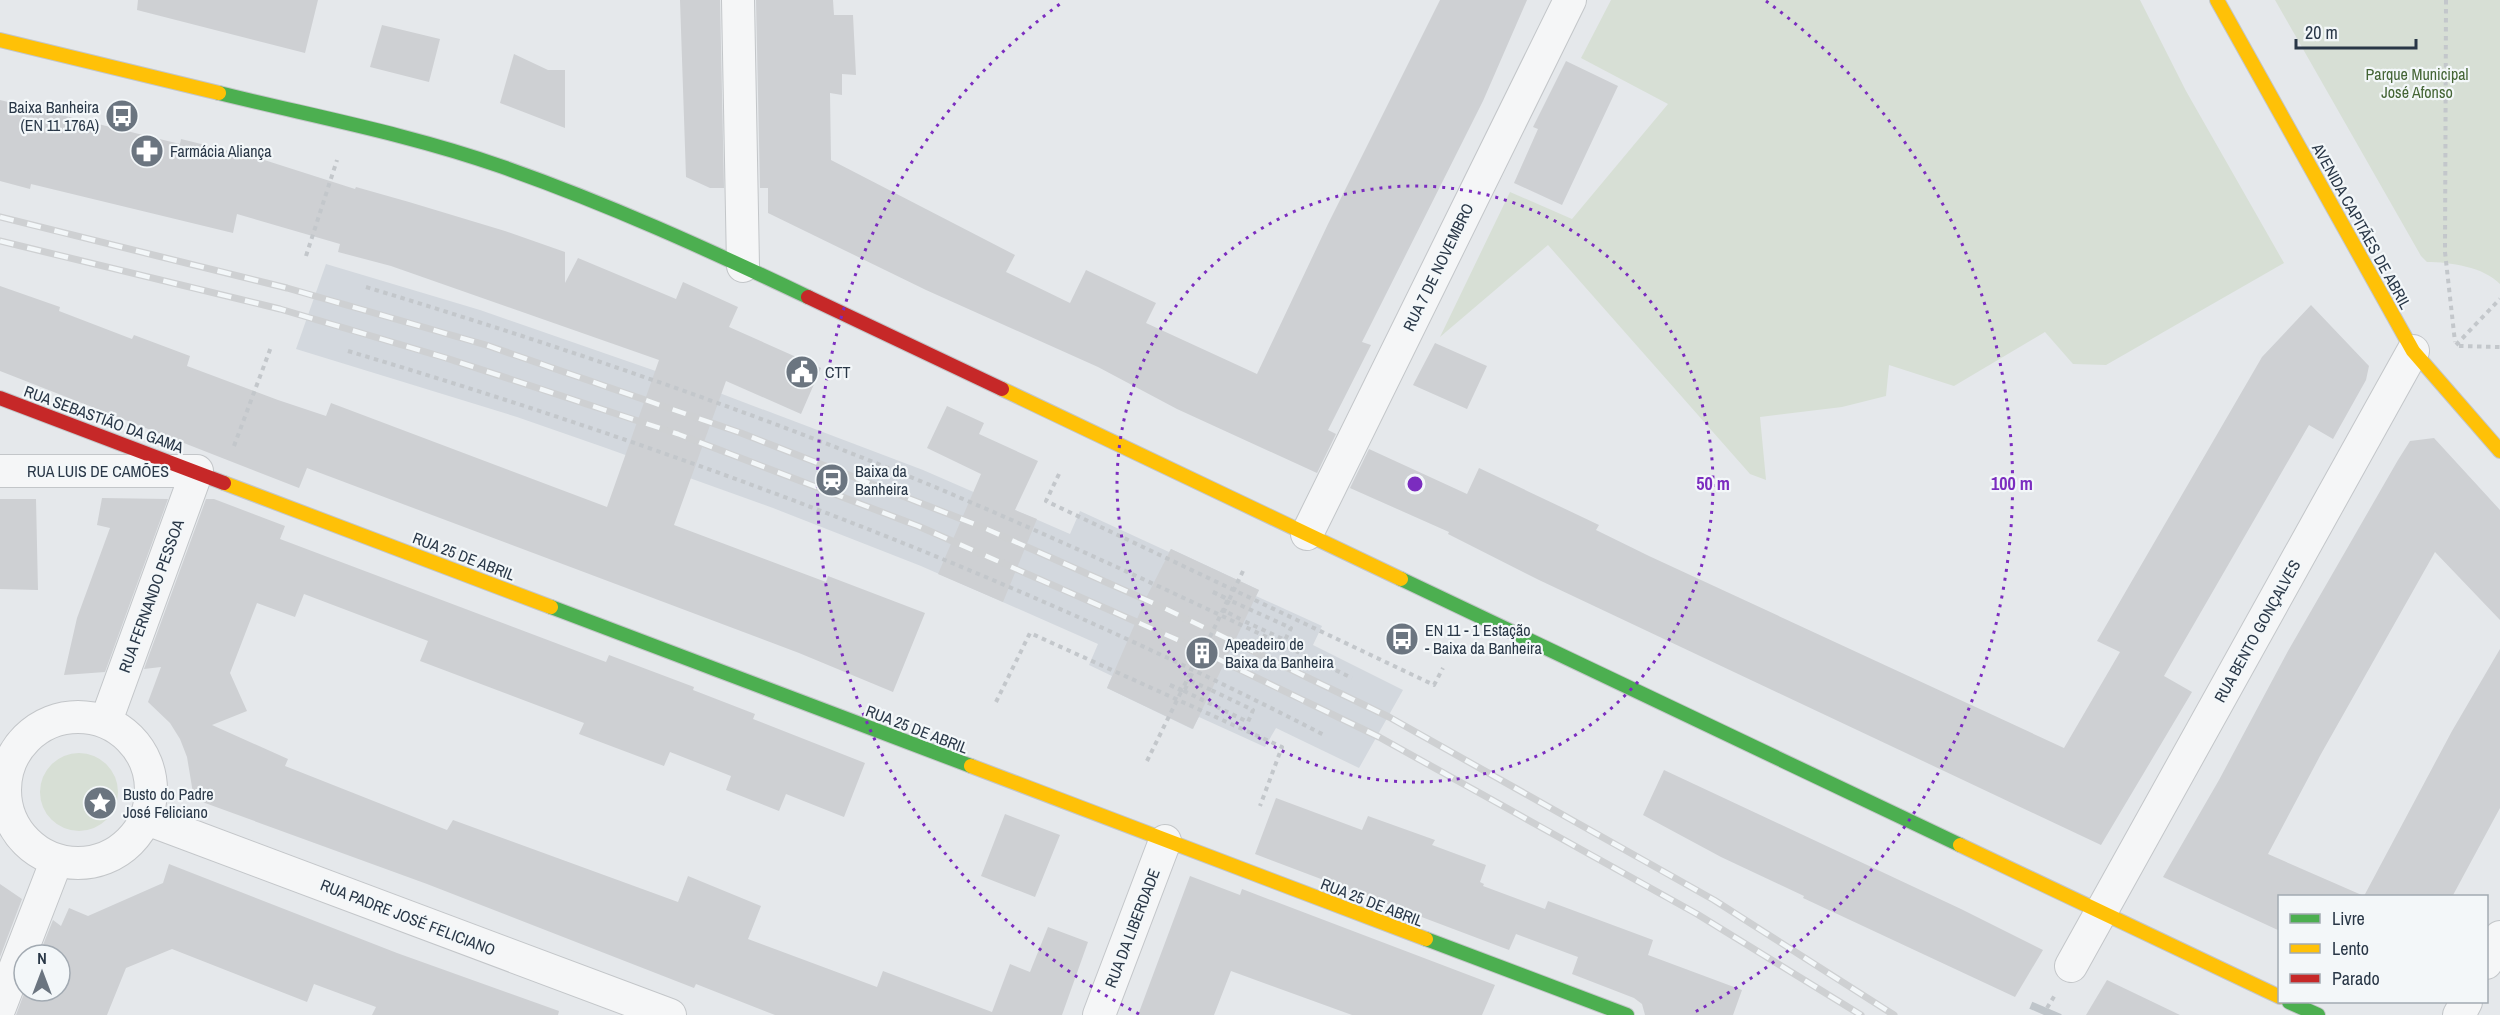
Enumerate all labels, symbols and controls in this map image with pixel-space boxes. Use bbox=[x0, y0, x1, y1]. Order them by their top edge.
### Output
scale bar bbox=[2296, 12, 2416, 50]
text: 20 m bbox=[2305, 20, 2338, 45]
park label: Parque Municipal José Afonso bbox=[2366, 63, 2468, 103]
place label: Baixa Banheira (EN 11 176A) bbox=[9, 96, 100, 136]
bus stop icon: Baixa Banheira (EN 11 176A) bbox=[104, 98, 140, 134]
pharmacy icon: Farmácia Aliança bbox=[129, 133, 165, 169]
street label: AVENIDA CAPITÃES DE ABRIL bbox=[2307, 138, 2417, 313]
place label: Farmácia Aliança bbox=[170, 140, 272, 162]
street label: RUA 7 DE NOVEMBRO bbox=[1397, 199, 1479, 335]
public building icon: CTT bbox=[784, 354, 820, 390]
place label: CTT bbox=[825, 361, 851, 383]
street label: RUA SEBASTIÃO DA GAMA bbox=[21, 380, 187, 458]
street label: RUA LUIS DE CAMÕES bbox=[27, 460, 169, 482]
place label: Baixa da Banheira bbox=[855, 460, 909, 500]
station icon: Baixa da Banheira bbox=[814, 462, 850, 498]
text: 50 m bbox=[1696, 471, 1730, 496]
text: 100 m bbox=[1991, 471, 2033, 496]
centre of rings bbox=[1405, 474, 1425, 494]
street label: RUA FERNANDO PESSOA bbox=[113, 516, 189, 676]
street label: RUA 25 DE ABRIL bbox=[410, 526, 519, 586]
street label: RUA BENTO GONÇALVES bbox=[2209, 556, 2306, 706]
place label: EN 11 - 1 Estação - Baixa da Banheira bbox=[1425, 619, 1542, 659]
bus stop icon: EN 11 - 1 Estação - Baixa da Banheira bbox=[1384, 621, 1420, 657]
place label: Apeadeiro de Baixa da Banheira bbox=[1224, 633, 1334, 673]
building icon: Apeadeiro de Baixa da Banheira bbox=[1184, 635, 1220, 671]
street label: RUA 25 DE ABRIL bbox=[863, 699, 972, 759]
place label: Busto do Padre José Feliciano bbox=[123, 783, 213, 823]
place icon: Busto do Padre José Feliciano bbox=[82, 785, 118, 821]
street label: RUA DA LIBERDADE bbox=[1099, 865, 1165, 991]
street label: RUA 25 DE ABRIL bbox=[1318, 872, 1427, 932]
street label: RUA PADRE JOSÉ FELICIANO bbox=[317, 873, 499, 961]
legend bbox=[2278, 895, 2488, 1003]
text: Livre bbox=[2332, 906, 2365, 931]
text: Lento bbox=[2332, 936, 2369, 961]
north arrow bbox=[12, 943, 72, 1003]
text: N bbox=[37, 947, 47, 969]
text: Parado bbox=[2332, 966, 2380, 991]

